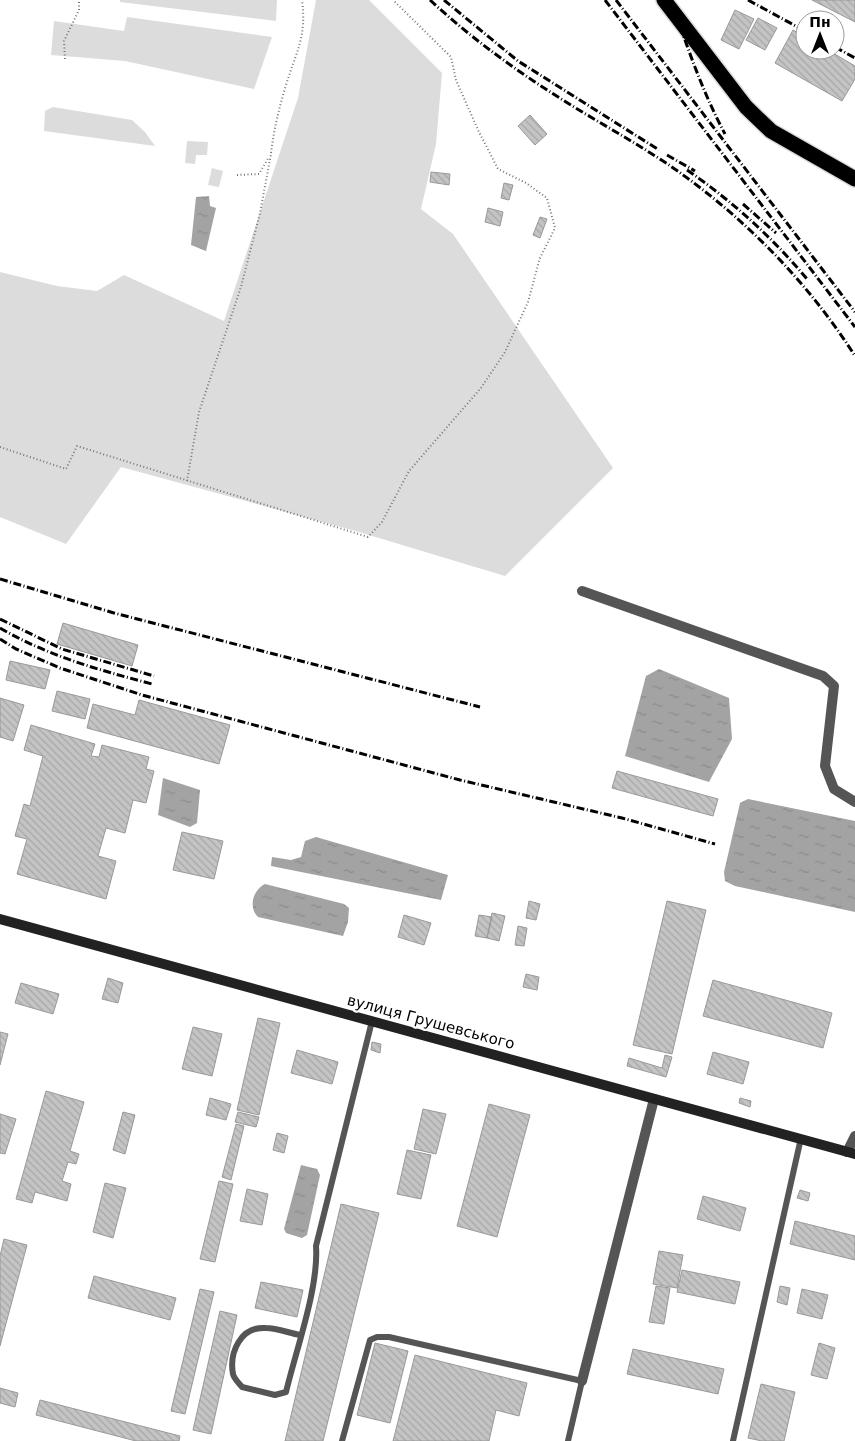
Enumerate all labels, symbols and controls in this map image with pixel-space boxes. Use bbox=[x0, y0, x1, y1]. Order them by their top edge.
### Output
north arrow bbox=[795, 10, 845, 60]
text: Пн bbox=[809, 14, 831, 30]
street label: вулиця Грушевського bbox=[345, 991, 517, 1053]

